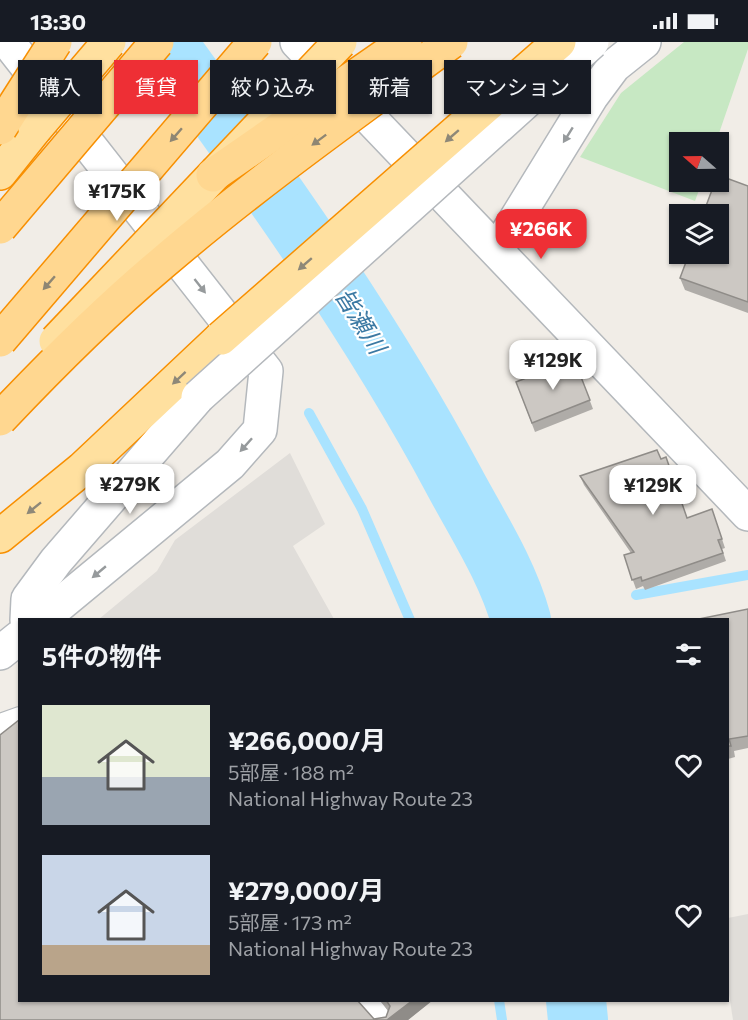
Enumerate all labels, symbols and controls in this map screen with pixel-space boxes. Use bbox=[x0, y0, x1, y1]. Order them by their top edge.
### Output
text: 13:30 bbox=[30, 8, 86, 35]
chip: 購入 bbox=[18, 60, 102, 114]
chip: 賃貸 bbox=[114, 60, 198, 114]
chip: 絞り込み bbox=[210, 60, 336, 114]
chip: 新着 bbox=[348, 60, 432, 114]
chip: マンション bbox=[444, 60, 591, 114]
one-way arrow bbox=[562, 126, 573, 143]
one-way arrow bbox=[170, 127, 183, 142]
one-way arrow bbox=[445, 129, 460, 142]
north arrow bbox=[669, 132, 729, 192]
map controls bbox=[669, 132, 729, 264]
one-way arrow bbox=[312, 133, 327, 145]
pin: ¥175K bbox=[75, 171, 159, 222]
text: ¥175K bbox=[88, 178, 146, 202]
button: layers bbox=[669, 204, 729, 264]
pin: ¥266K bbox=[499, 209, 583, 260]
text: ¥266K bbox=[510, 216, 572, 240]
one-way arrow bbox=[298, 257, 313, 270]
one-way arrow bbox=[43, 275, 56, 290]
one-way arrow bbox=[193, 278, 206, 294]
water label: 皆瀬川 bbox=[330, 282, 394, 361]
pin: ¥129K bbox=[511, 340, 595, 391]
text: ¥129K bbox=[523, 347, 583, 371]
one-way arrow bbox=[171, 371, 186, 385]
one-way arrow bbox=[240, 437, 253, 452]
pin: ¥279K bbox=[88, 464, 172, 515]
pin: ¥129K bbox=[611, 465, 695, 516]
text: ¥279K bbox=[99, 471, 161, 495]
text: ¥129K bbox=[623, 472, 683, 496]
one-way arrow bbox=[26, 502, 42, 515]
one-way arrow bbox=[92, 565, 107, 578]
icon: filters bbox=[672, 638, 705, 671]
text: 5件の物件 bbox=[42, 640, 161, 671]
text: ¥266,000/月 bbox=[228, 724, 386, 755]
icon: home bbox=[90, 729, 162, 801]
icon: heart bbox=[672, 749, 705, 782]
text: 5部屋 · 188 m² bbox=[228, 760, 354, 784]
text: National Highway Route 23 bbox=[228, 786, 473, 810]
text: ¥279,000/月 bbox=[228, 874, 384, 905]
icon: home bbox=[90, 879, 162, 951]
icon: heart bbox=[672, 899, 705, 932]
text: 5部屋 · 173 m² bbox=[228, 910, 352, 934]
text: National Highway Route 23 bbox=[228, 936, 473, 960]

